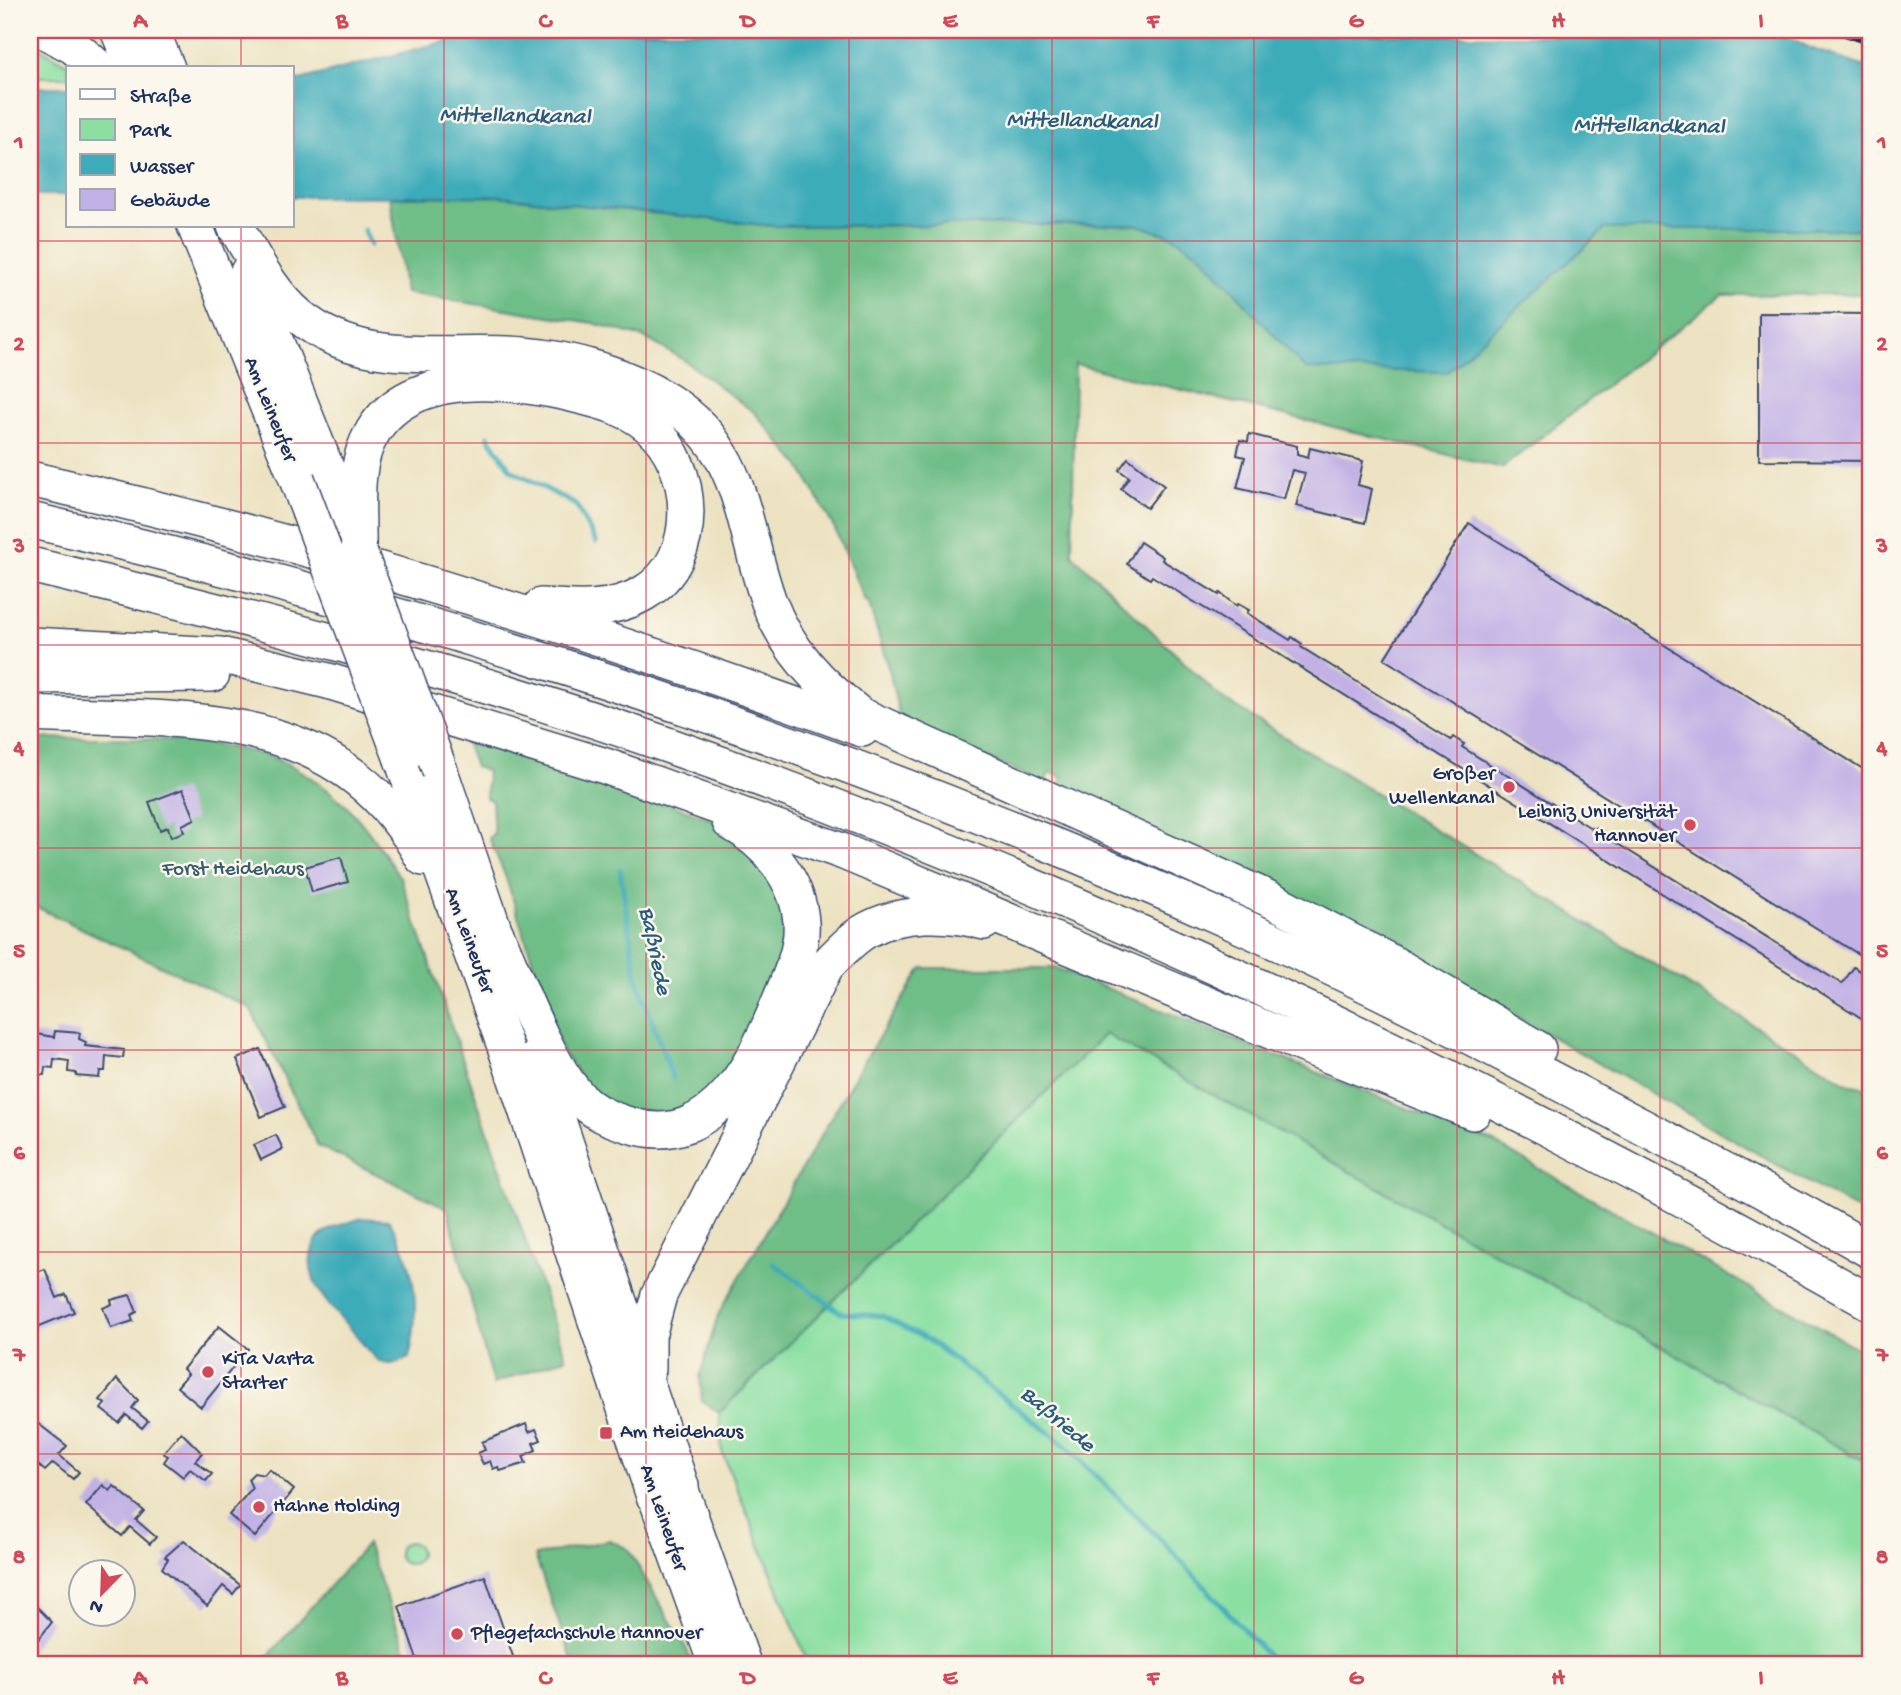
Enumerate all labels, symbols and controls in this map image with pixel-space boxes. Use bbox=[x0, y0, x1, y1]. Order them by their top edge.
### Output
text: A bbox=[132, 9, 148, 36]
text: B bbox=[335, 9, 349, 36]
text: C bbox=[539, 9, 554, 36]
text: D bbox=[739, 9, 757, 36]
text: E bbox=[943, 9, 959, 36]
text: F bbox=[1146, 9, 1161, 36]
text: G bbox=[1349, 9, 1365, 36]
text: H bbox=[1551, 9, 1565, 36]
text: I bbox=[1758, 9, 1764, 36]
legend bbox=[66, 66, 294, 228]
text: Straße bbox=[130, 86, 192, 111]
water label: Mittellandkanal bbox=[439, 102, 592, 132]
water label: Mittellandkanal bbox=[1006, 107, 1159, 137]
water label: Mittellandkanal bbox=[1573, 112, 1726, 142]
text: Park bbox=[129, 120, 173, 145]
text: 1 bbox=[13, 130, 24, 157]
text: 1 bbox=[1876, 130, 1887, 157]
text: Wasser bbox=[130, 156, 195, 181]
text: Gebäude bbox=[130, 190, 211, 215]
text: 2 bbox=[13, 332, 25, 359]
text: 2 bbox=[1876, 332, 1888, 359]
street label: Am Leineufer bbox=[237, 354, 302, 467]
text: 3 bbox=[12, 534, 25, 561]
text: 3 bbox=[1875, 534, 1888, 561]
text: 4 bbox=[13, 736, 25, 763]
text: 4 bbox=[1876, 736, 1888, 763]
place label: Großer Wellenkanal bbox=[1389, 763, 1497, 812]
marker: Großer Wellenkanal bbox=[1501, 779, 1517, 795]
place label: Leibniz Universität Hannover bbox=[1518, 801, 1678, 850]
marker: Leibniz Universität Hannover bbox=[1682, 817, 1698, 833]
park label: Forst Heidehaus bbox=[161, 858, 305, 883]
street label: Am Leineufer bbox=[437, 885, 499, 999]
water label: Baßriede bbox=[632, 905, 677, 998]
text: 5 bbox=[13, 939, 25, 966]
text: 5 bbox=[1876, 939, 1888, 966]
text: 6 bbox=[13, 1141, 26, 1168]
text: 6 bbox=[1876, 1141, 1889, 1168]
text: 7 bbox=[12, 1343, 26, 1370]
text: 7 bbox=[1875, 1343, 1889, 1370]
place label: KiTa Varta Starter bbox=[222, 1348, 315, 1397]
marker: KiTa Varta Starter bbox=[200, 1364, 216, 1380]
water label: Baßriede bbox=[1014, 1381, 1101, 1460]
place label: Am Heidehaus bbox=[620, 1421, 745, 1446]
marker: Am Heidehaus bbox=[598, 1425, 614, 1441]
street label: Am Leineufer bbox=[632, 1462, 692, 1576]
place label: Hahne Holding bbox=[273, 1495, 400, 1520]
marker: Hahne Holding bbox=[251, 1499, 267, 1515]
text: 8 bbox=[13, 1545, 26, 1572]
text: 8 bbox=[1876, 1545, 1889, 1572]
north arrow bbox=[66, 1558, 136, 1628]
text: N bbox=[87, 1592, 107, 1618]
place label: Pflegefachschule Hannover bbox=[470, 1622, 704, 1647]
marker: Pflegefachschule Hannover bbox=[449, 1626, 465, 1642]
text: A bbox=[132, 1666, 148, 1693]
text: B bbox=[335, 1666, 349, 1693]
text: C bbox=[539, 1666, 554, 1693]
text: D bbox=[739, 1666, 757, 1693]
text: E bbox=[943, 1666, 959, 1693]
text: F bbox=[1146, 1666, 1161, 1693]
text: G bbox=[1349, 1666, 1365, 1693]
text: H bbox=[1551, 1666, 1565, 1693]
text: I bbox=[1758, 1666, 1764, 1693]

